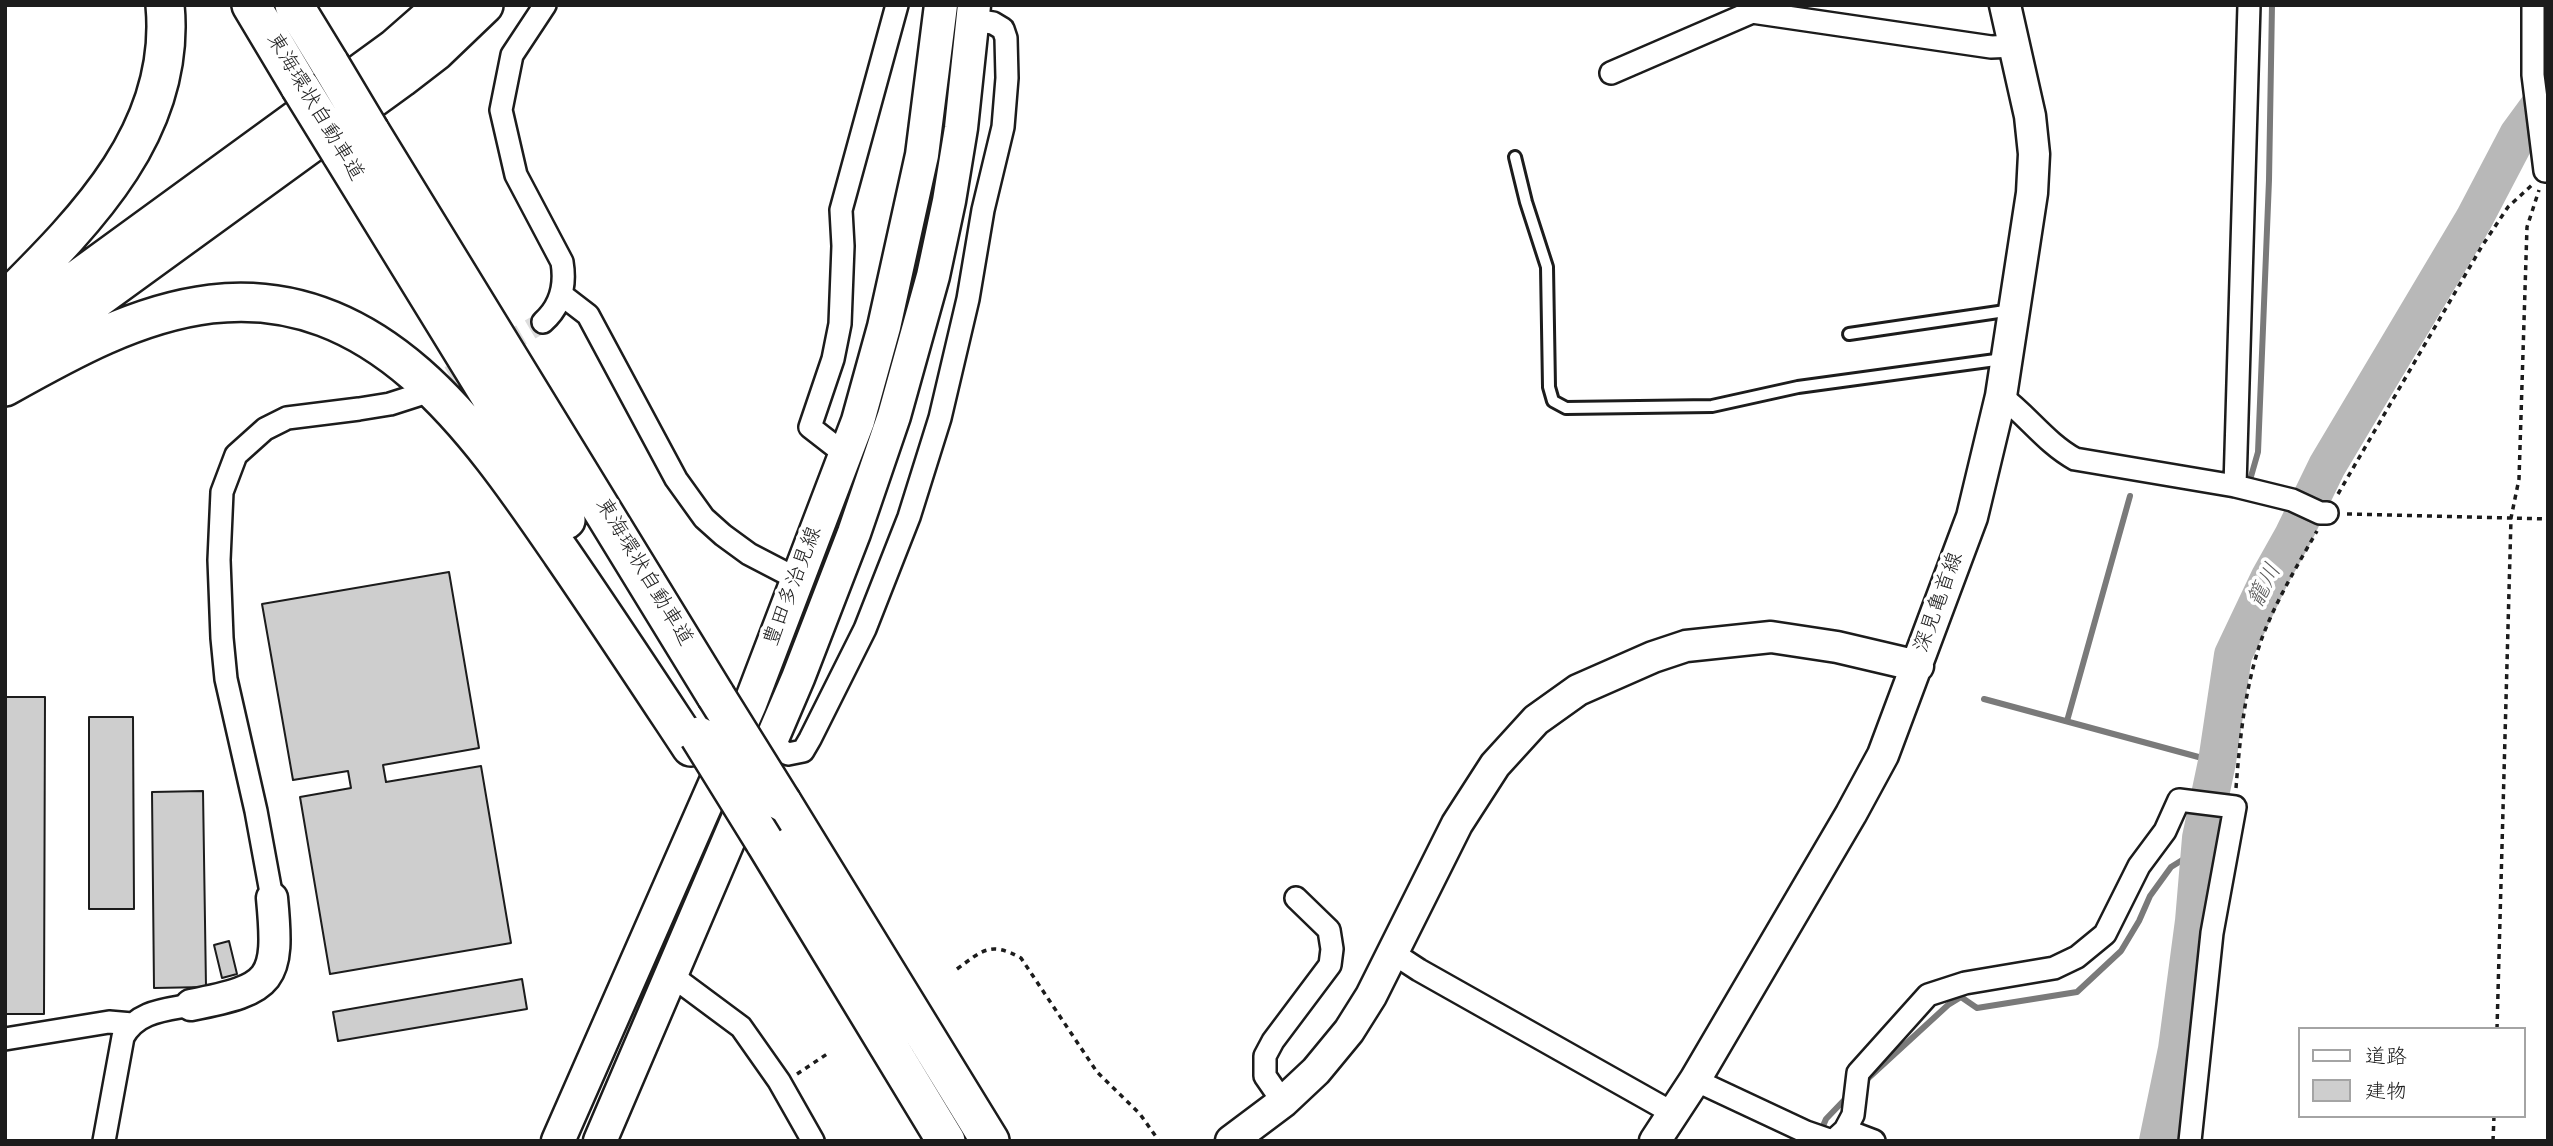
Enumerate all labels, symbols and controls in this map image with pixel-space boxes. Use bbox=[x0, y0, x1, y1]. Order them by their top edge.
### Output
street label: 東海環状自動車道 bbox=[259, 30, 367, 186]
street label: 東海環状自動車道 bbox=[588, 495, 696, 651]
street label: 豊田多治見線 bbox=[761, 524, 829, 650]
street label: 深見亀首線 bbox=[1911, 549, 1971, 657]
water label: 籠川 bbox=[2244, 560, 2290, 614]
legend bbox=[2298, 1027, 2525, 1118]
text: 道路 bbox=[2365, 1047, 2407, 1072]
text: 建物 bbox=[2365, 1082, 2407, 1107]

